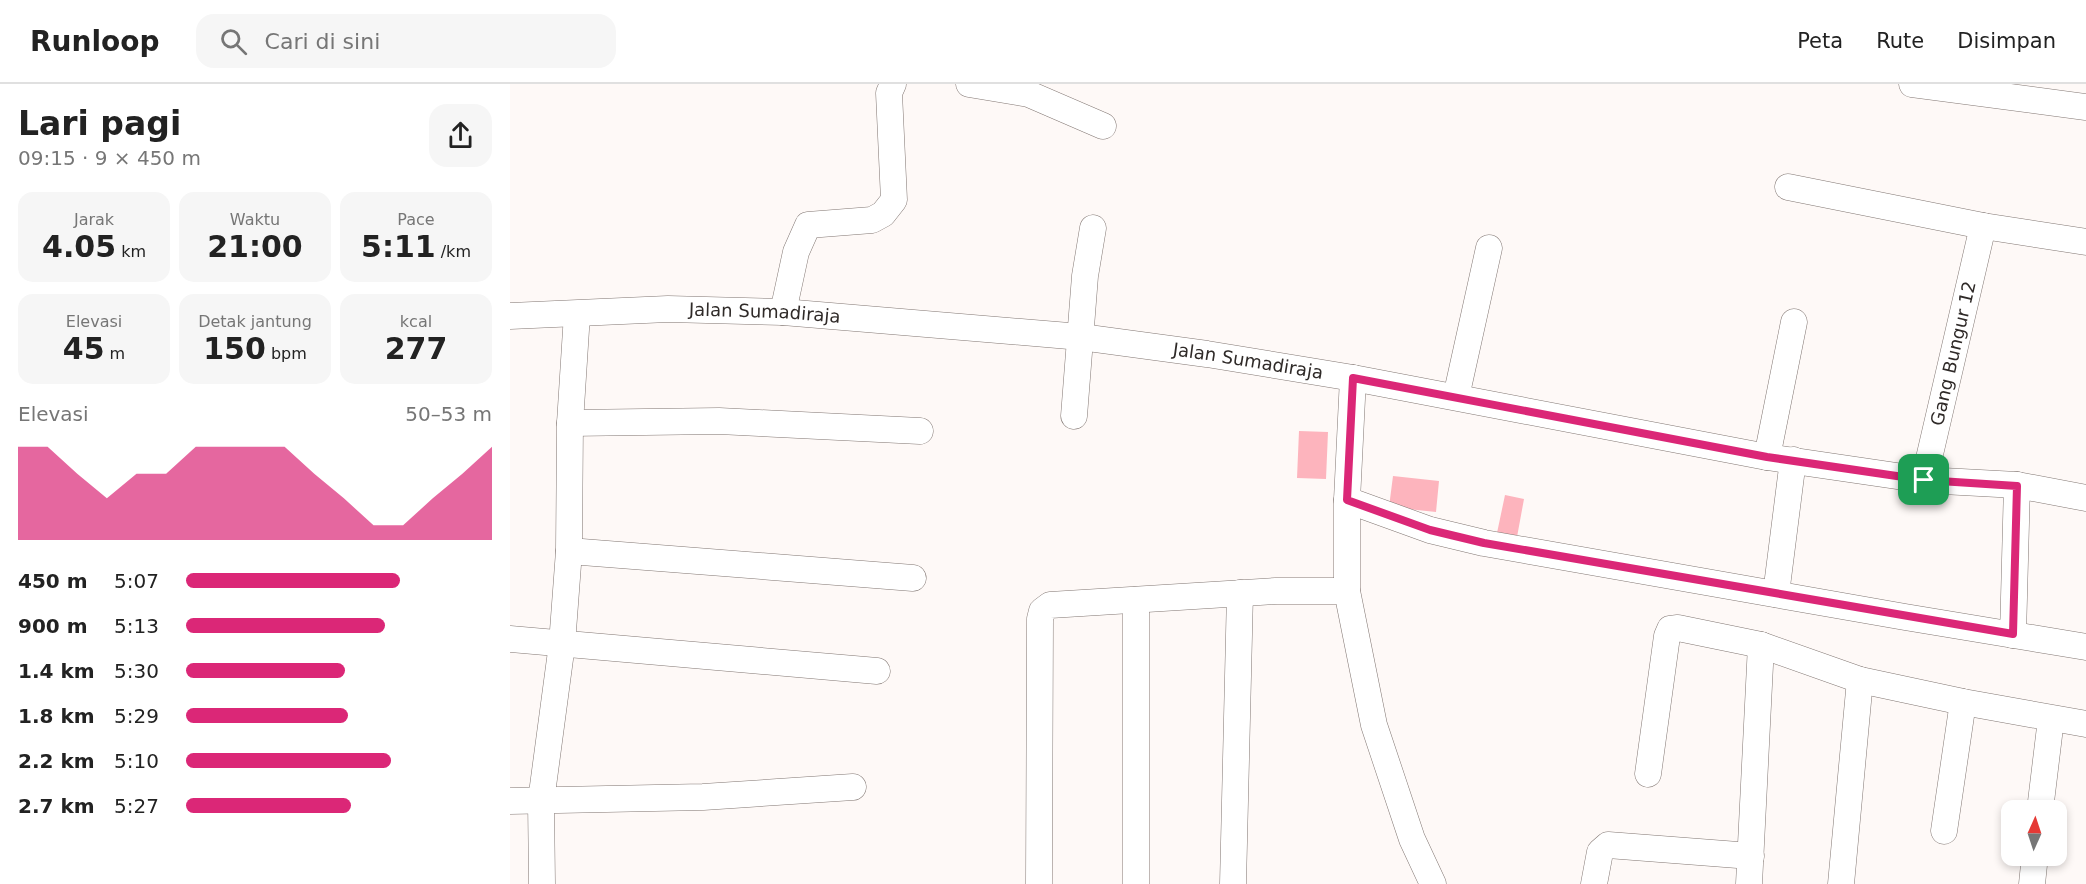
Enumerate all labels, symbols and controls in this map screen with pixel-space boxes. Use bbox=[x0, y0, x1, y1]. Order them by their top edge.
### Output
search box bbox=[196, 14, 616, 68]
text: Runloop bbox=[30, 25, 160, 58]
icon: search bbox=[217, 25, 250, 58]
text: Cari di sini bbox=[265, 29, 380, 54]
text: Peta bbox=[1797, 29, 1843, 53]
text: Rute bbox=[1876, 29, 1924, 53]
text: Disimpan bbox=[1957, 29, 2056, 53]
text: Lari pagi bbox=[18, 104, 181, 143]
button: share bbox=[429, 104, 492, 167]
text: 09:15 · 9 × 450 m bbox=[18, 146, 201, 170]
text: Jarak bbox=[74, 210, 114, 229]
text: Waktu bbox=[230, 210, 280, 229]
text: Pace bbox=[397, 210, 435, 229]
text: 4.05 bbox=[42, 229, 116, 264]
text: 21:00 bbox=[207, 229, 303, 264]
text: 5:11 bbox=[361, 229, 436, 264]
text: km bbox=[116, 242, 146, 261]
text: /km bbox=[436, 242, 471, 261]
street label: Gang Bungur 12 bbox=[1926, 279, 1980, 428]
street label: Jalan Sumadiraja bbox=[688, 299, 841, 327]
text: Elevasi bbox=[66, 312, 122, 331]
text: Detak jantung bbox=[198, 312, 312, 331]
text: kcal bbox=[400, 312, 432, 331]
text: 45 bbox=[63, 331, 105, 366]
text: 150 bbox=[203, 331, 266, 366]
text: 277 bbox=[385, 331, 447, 366]
street label: Jalan Sumadiraja bbox=[1171, 338, 1325, 383]
text: m bbox=[105, 344, 125, 363]
text: bpm bbox=[266, 344, 307, 363]
text: Elevasi bbox=[18, 402, 89, 426]
text: 50–53 m bbox=[405, 402, 492, 426]
pin bbox=[1898, 454, 1949, 505]
icon: arrive bbox=[1907, 463, 1940, 496]
text: 450 m bbox=[18, 569, 88, 593]
text: 5:07 bbox=[114, 569, 159, 593]
text: 900 m bbox=[18, 614, 88, 638]
text: 5:13 bbox=[114, 614, 159, 638]
text: 1.4 km bbox=[18, 659, 95, 683]
text: 5:30 bbox=[114, 659, 159, 683]
text: 1.8 km bbox=[18, 704, 95, 728]
text: 5:29 bbox=[114, 704, 159, 728]
text: 2.2 km bbox=[18, 749, 95, 773]
text: 5:10 bbox=[114, 749, 159, 773]
text: 2.7 km bbox=[18, 794, 95, 818]
text: 5:27 bbox=[114, 794, 159, 818]
north arrow bbox=[2001, 800, 2067, 866]
map controls bbox=[2001, 800, 2067, 866]

